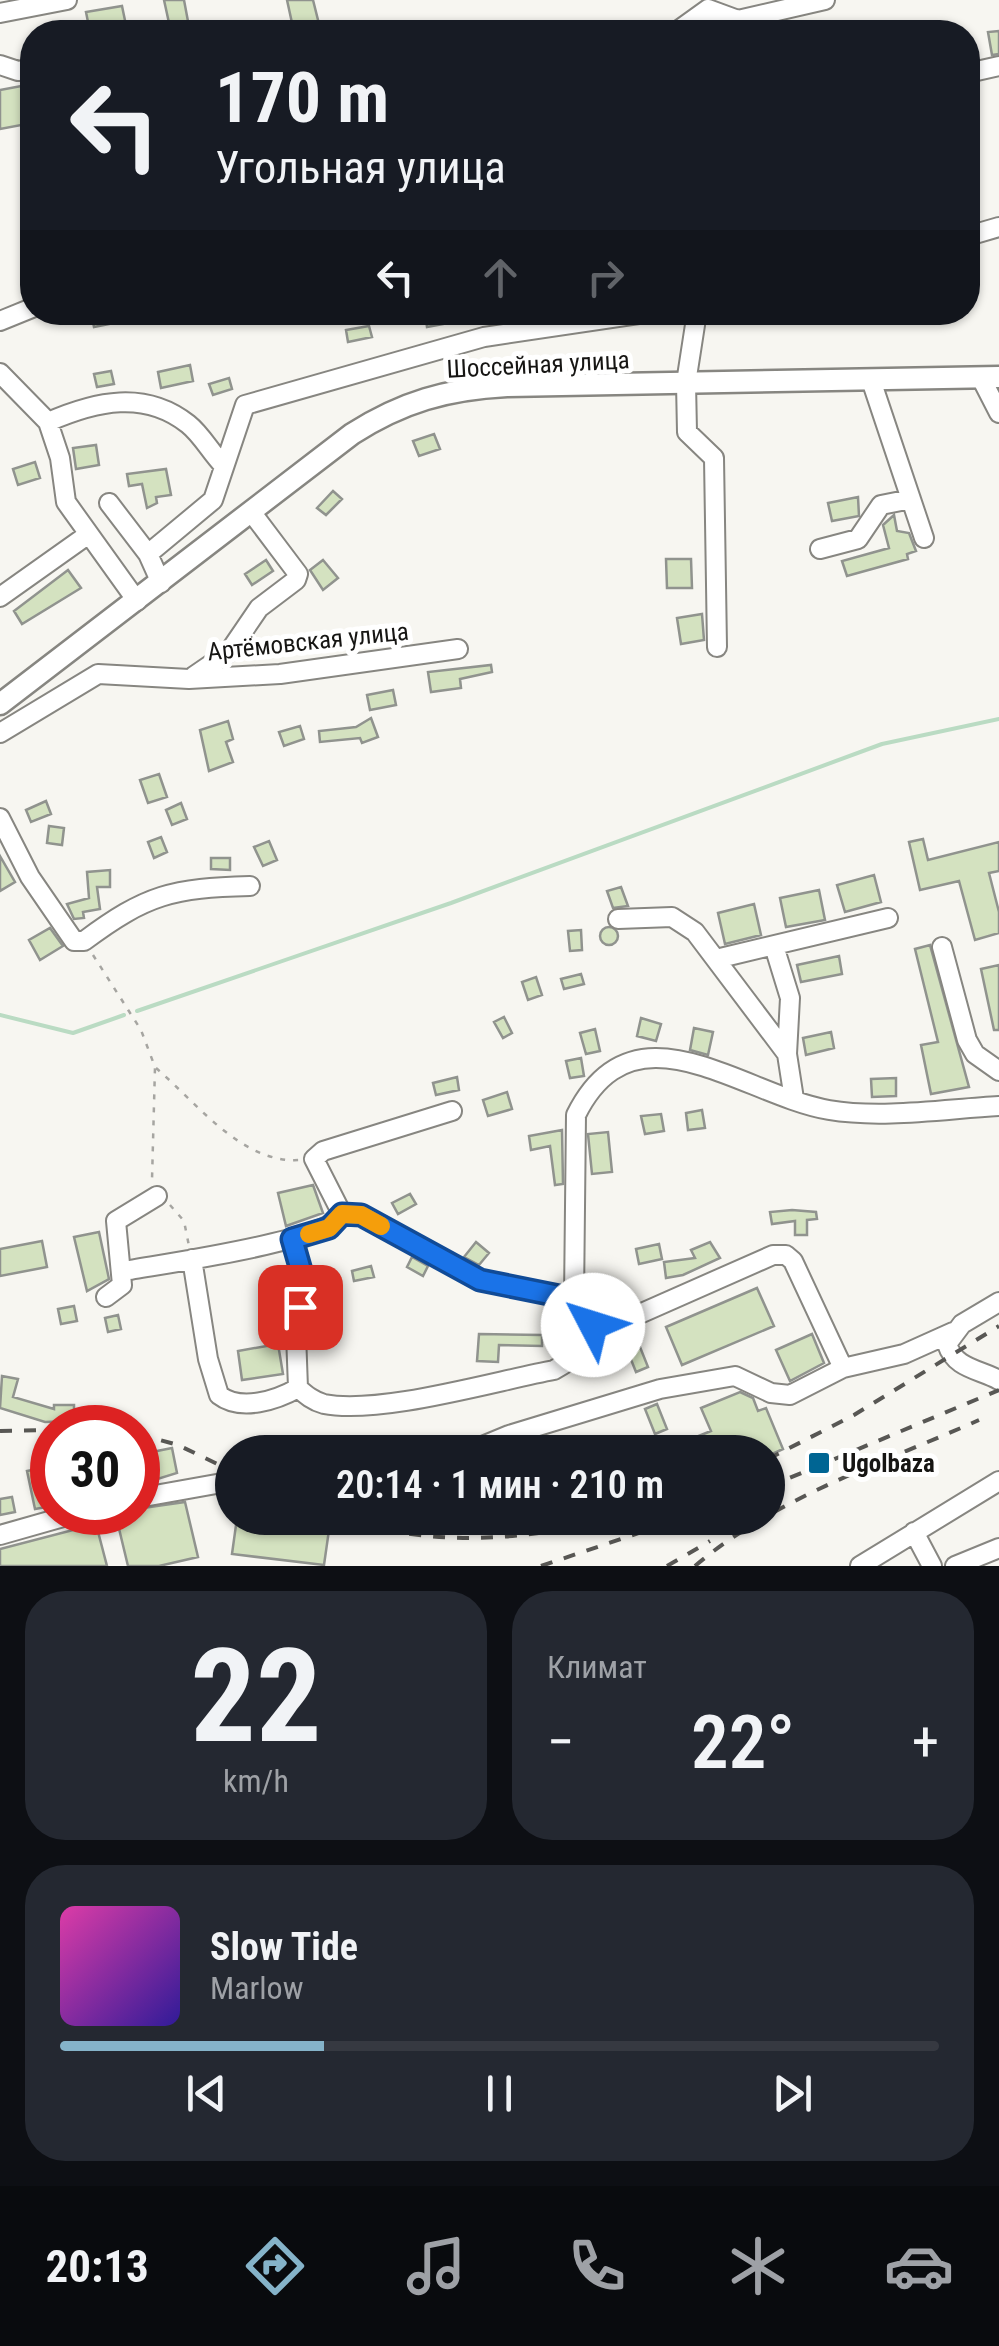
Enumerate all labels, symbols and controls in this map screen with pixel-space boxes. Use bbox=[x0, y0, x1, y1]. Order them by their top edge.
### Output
text: 170 m bbox=[215, 57, 389, 139]
icon: left bbox=[50, 60, 180, 190]
text: Угольная улица bbox=[215, 141, 506, 194]
icon: left bbox=[368, 250, 423, 305]
icon: ahead bbox=[473, 250, 528, 305]
icon: right bbox=[578, 250, 633, 305]
street label: Шоссейная улица bbox=[446, 345, 630, 384]
street label: Артёмовская улица bbox=[206, 617, 410, 666]
pin bbox=[258, 1265, 343, 1350]
position arrow bbox=[541, 1273, 645, 1377]
icon: arrive bbox=[273, 1280, 328, 1335]
speed limit sign: 30 bbox=[30, 1405, 160, 1535]
place label: Ugolbaza bbox=[842, 1449, 935, 1478]
marker: Ugolbaza bbox=[806, 1450, 832, 1476]
text: 20:14 · 1 мин · 210 m bbox=[336, 1463, 664, 1507]
text: 22 bbox=[190, 1620, 322, 1773]
text: Климат bbox=[547, 1648, 647, 1686]
text: 22° bbox=[691, 1698, 795, 1786]
text: − bbox=[547, 1710, 575, 1774]
text: + bbox=[912, 1710, 939, 1774]
text: km/h bbox=[223, 1762, 289, 1800]
text: Slow Tide bbox=[210, 1925, 358, 1969]
text: Marlow bbox=[210, 1969, 303, 2007]
icon: previous bbox=[179, 2066, 234, 2121]
icon: pause bbox=[472, 2066, 527, 2121]
icon: next bbox=[765, 2066, 820, 2121]
icon: directions bbox=[240, 2231, 310, 2301]
icon: music bbox=[401, 2231, 471, 2301]
icon: phone bbox=[562, 2231, 632, 2301]
icon: climate bbox=[723, 2231, 793, 2301]
icon: car bbox=[884, 2231, 954, 2301]
text: 20:13 bbox=[45, 2240, 149, 2293]

